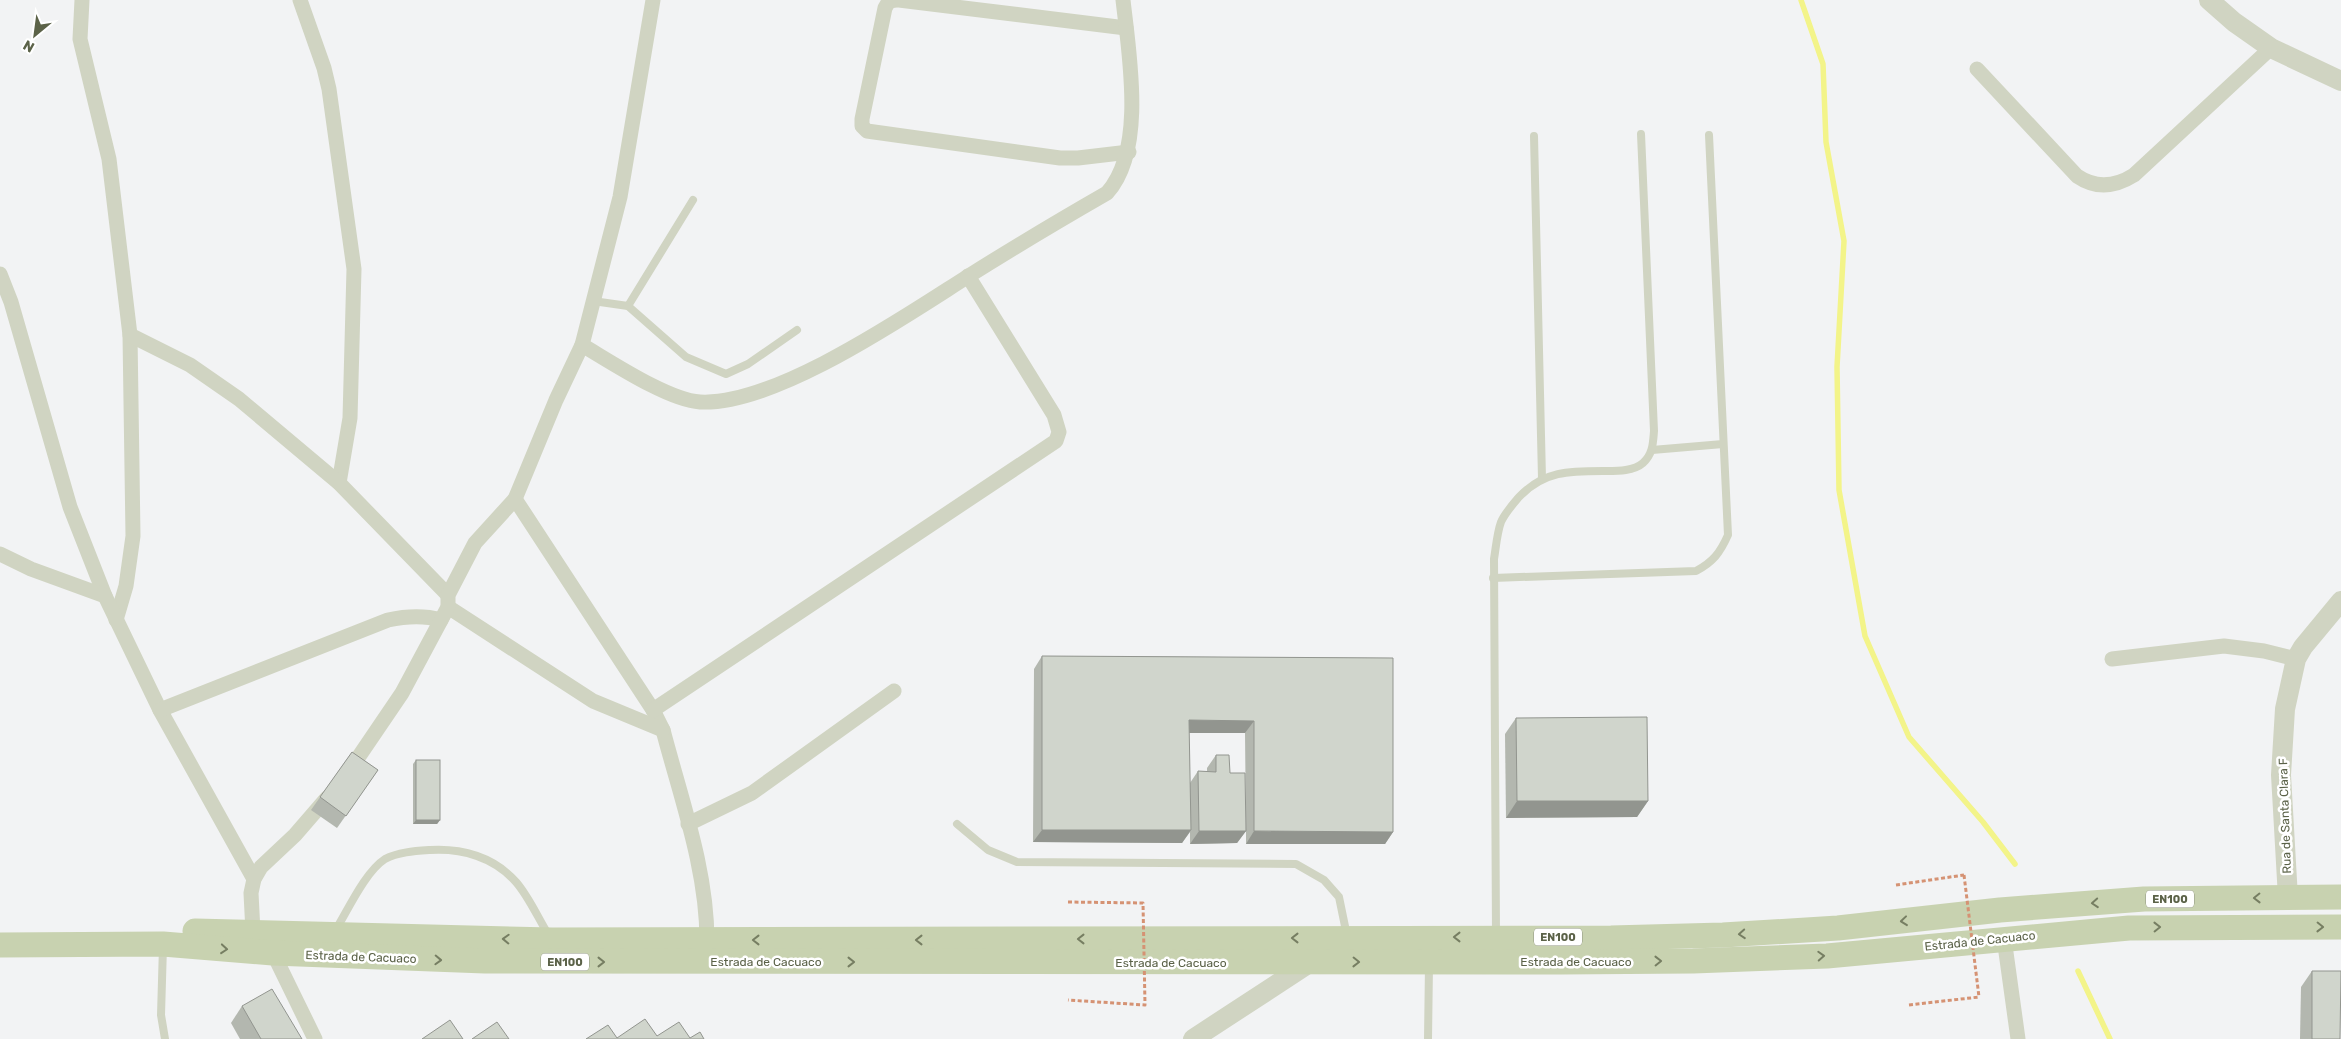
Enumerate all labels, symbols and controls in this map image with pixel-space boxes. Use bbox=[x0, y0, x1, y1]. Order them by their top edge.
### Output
north arrow bbox=[10, 10, 60, 60]
text: N bbox=[20, 36, 37, 56]
street label: Rua de Santa Clara F bbox=[2276, 758, 2294, 874]
road number: EN100 bbox=[2146, 891, 2194, 908]
one-way arrow bbox=[2253, 893, 2261, 903]
one-way arrow bbox=[2091, 897, 2099, 908]
one-way arrow bbox=[1900, 915, 1908, 926]
one-way arrow bbox=[2153, 922, 2161, 933]
one-way arrow bbox=[2316, 922, 2324, 932]
street label: Estrada de Cacuaco bbox=[1924, 928, 2036, 954]
road number: EN100 bbox=[1534, 929, 1582, 946]
one-way arrow bbox=[1738, 929, 1746, 940]
one-way arrow bbox=[1453, 932, 1461, 942]
one-way arrow bbox=[1291, 933, 1298, 943]
one-way arrow bbox=[502, 934, 510, 944]
one-way arrow bbox=[1077, 934, 1085, 944]
one-way arrow bbox=[752, 935, 760, 946]
one-way arrow bbox=[915, 935, 922, 945]
one-way arrow bbox=[220, 943, 228, 954]
street label: Estrada de Cacuaco bbox=[305, 948, 417, 966]
one-way arrow bbox=[1818, 951, 1825, 961]
one-way arrow bbox=[434, 954, 442, 965]
road number: EN100 bbox=[541, 954, 589, 970]
street label: Estrada de Cacuaco bbox=[710, 955, 822, 969]
street label: Estrada de Cacuaco bbox=[1520, 955, 1632, 969]
street label: Estrada de Cacuaco bbox=[1115, 956, 1227, 970]
one-way arrow bbox=[1655, 956, 1663, 967]
one-way arrow bbox=[597, 957, 605, 967]
one-way arrow bbox=[847, 957, 855, 967]
one-way arrow bbox=[1352, 957, 1360, 967]

